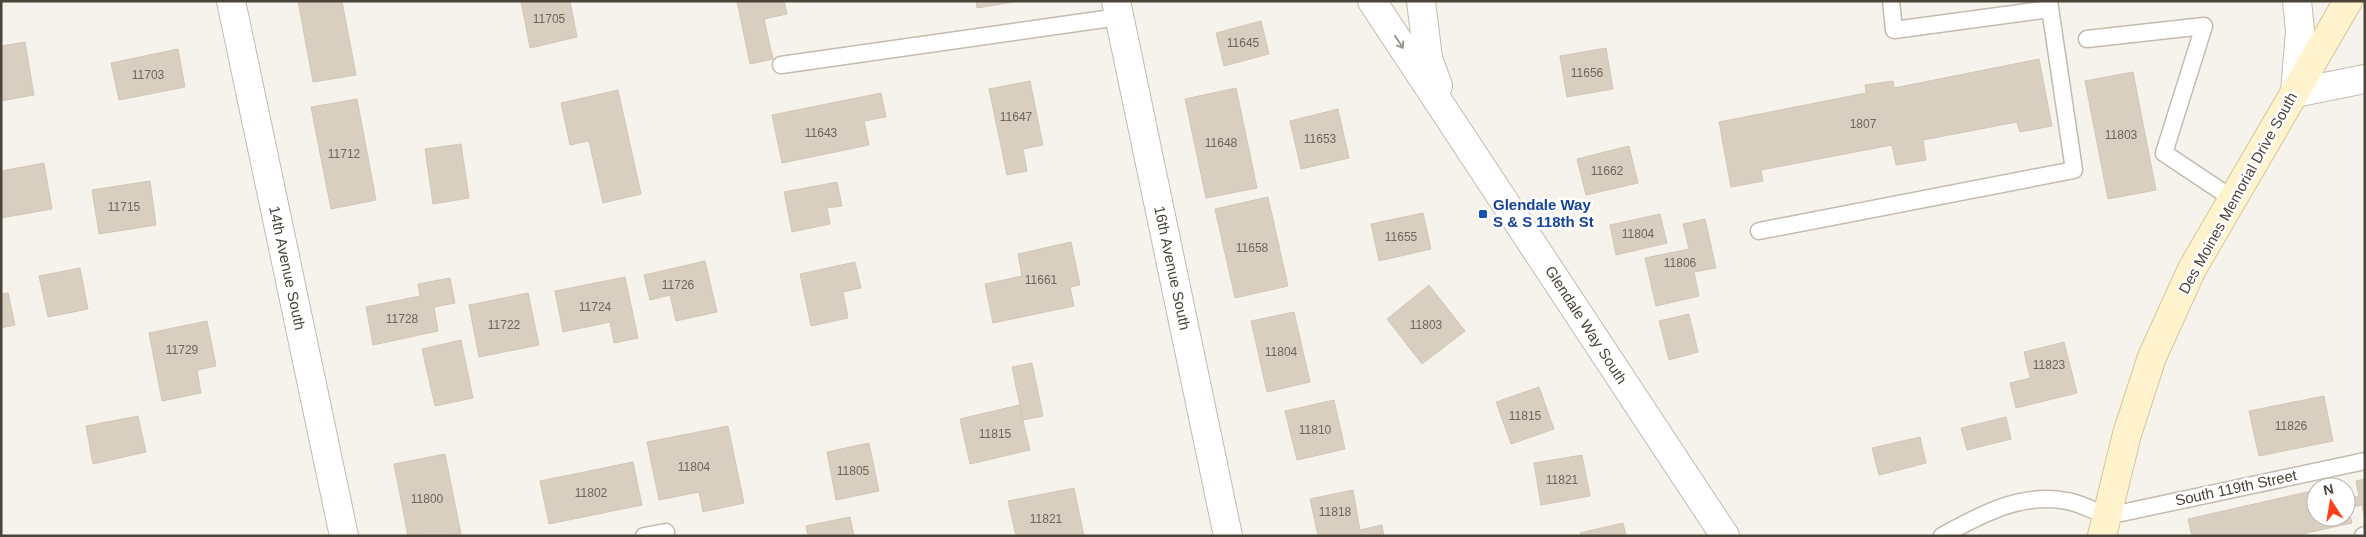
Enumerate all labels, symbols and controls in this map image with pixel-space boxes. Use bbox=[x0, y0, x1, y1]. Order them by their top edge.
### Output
house number: 11705 bbox=[533, 12, 566, 26]
one-way arrow bbox=[1394, 34, 1404, 48]
house number: 11645 bbox=[1227, 36, 1260, 50]
house number: 11656 bbox=[1571, 66, 1604, 80]
house number: 11703 bbox=[132, 68, 165, 82]
street label: Des Moines Memorial Drive South bbox=[2175, 89, 2300, 296]
house number: 11647 bbox=[1000, 110, 1033, 124]
house number: 1807 bbox=[1850, 117, 1877, 131]
house number: 11643 bbox=[805, 126, 838, 140]
house number: 11803 bbox=[2105, 128, 2138, 142]
house number: 11653 bbox=[1304, 132, 1337, 146]
house number: 11648 bbox=[1205, 136, 1238, 150]
house number: 11712 bbox=[328, 147, 361, 161]
house number: 11662 bbox=[1591, 164, 1624, 178]
place label: Glendale Way S & S 118th St bbox=[1493, 196, 1594, 230]
house number: 11715 bbox=[108, 200, 141, 214]
street label: 14th Avenue South bbox=[266, 204, 309, 332]
street label: 16th Avenue South bbox=[1151, 204, 1194, 332]
marker: Glendale Way S & S 118th St bbox=[1477, 208, 1489, 220]
house number: 11804 bbox=[1622, 227, 1655, 241]
house number: 11655 bbox=[1385, 230, 1418, 244]
house number: 11658 bbox=[1236, 241, 1269, 255]
house number: 11806 bbox=[1664, 256, 1697, 270]
street label: Glendale Way South bbox=[1542, 263, 1631, 387]
house number: 11661 bbox=[1025, 273, 1058, 287]
house number: 11726 bbox=[662, 278, 695, 292]
house number: 11724 bbox=[579, 300, 612, 314]
house number: 11728 bbox=[386, 312, 419, 326]
house number: 11722 bbox=[488, 318, 521, 332]
house number: 11803 bbox=[1410, 318, 1443, 332]
house number: 11729 bbox=[166, 343, 199, 357]
house number: 11804 bbox=[1265, 345, 1298, 359]
house number: 11823 bbox=[2033, 358, 2066, 372]
house number: 11815 bbox=[1509, 409, 1542, 423]
house number: 11826 bbox=[2275, 419, 2308, 433]
house number: 11810 bbox=[1299, 423, 1332, 437]
house number: 11815 bbox=[979, 427, 1012, 441]
house number: 11804 bbox=[678, 460, 711, 474]
house number: 11805 bbox=[837, 464, 870, 478]
street label: South 119th Street bbox=[2173, 466, 2299, 509]
house number: 11821 bbox=[1546, 473, 1579, 487]
north arrow bbox=[2306, 477, 2356, 527]
text: N bbox=[2322, 480, 2335, 498]
house number: 11802 bbox=[575, 486, 608, 500]
house number: 11800 bbox=[411, 492, 444, 506]
house number: 11818 bbox=[1319, 505, 1352, 519]
house number: 11821 bbox=[1030, 512, 1063, 526]

